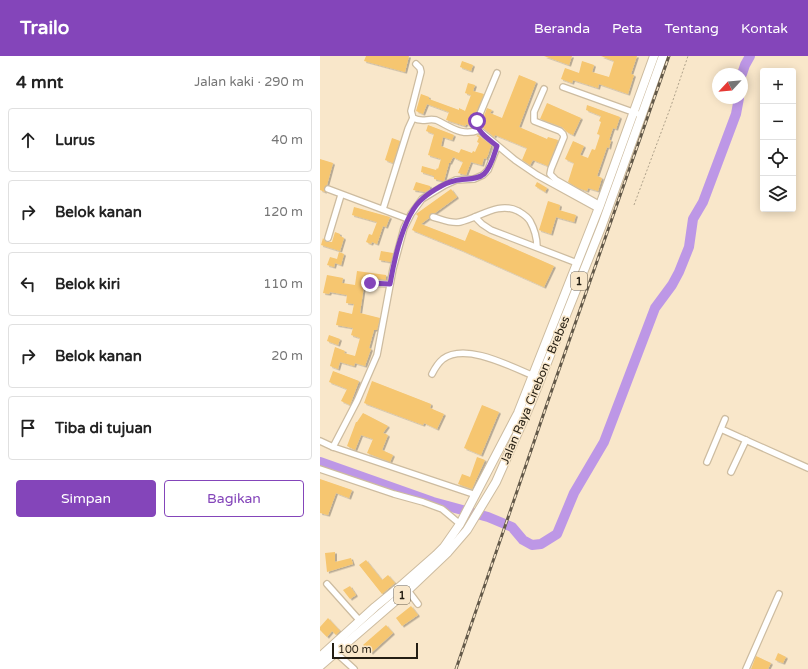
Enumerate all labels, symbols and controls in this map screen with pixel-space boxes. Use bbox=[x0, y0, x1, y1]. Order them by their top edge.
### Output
text: Trailo bbox=[20, 17, 69, 39]
text: Beranda bbox=[534, 20, 590, 37]
text: Peta bbox=[612, 20, 642, 37]
text: Tentang bbox=[664, 20, 719, 37]
text: Kontak bbox=[741, 20, 788, 37]
north arrow bbox=[712, 68, 748, 104]
map controls bbox=[760, 68, 796, 212]
button: + bbox=[760, 68, 796, 104]
text: 4 mnt bbox=[16, 72, 63, 93]
text: Jalan kaki · 290 m bbox=[194, 74, 304, 90]
button: − bbox=[760, 104, 796, 140]
route start bbox=[468, 112, 486, 130]
icon: ahead bbox=[17, 129, 39, 151]
text: Lurus bbox=[55, 131, 95, 149]
text: 40 m bbox=[271, 132, 303, 148]
button: locate bbox=[760, 140, 796, 176]
button: layers bbox=[760, 176, 796, 212]
icon: right bbox=[17, 201, 39, 223]
text: Belok kanan bbox=[55, 203, 142, 221]
text: 120 m bbox=[263, 204, 303, 220]
road number: 1 bbox=[571, 272, 587, 290]
icon: left bbox=[17, 273, 39, 295]
route end bbox=[361, 274, 379, 292]
text: Belok kiri bbox=[55, 275, 120, 293]
text: 110 m bbox=[263, 276, 303, 292]
street label: Jalan Raya Cirebon - Brebes bbox=[497, 314, 573, 466]
icon: right bbox=[17, 345, 39, 367]
text: Belok kanan bbox=[55, 347, 142, 365]
text: 20 m bbox=[271, 348, 303, 364]
icon: arrive bbox=[17, 417, 39, 439]
text: Tiba di tujuan bbox=[55, 419, 152, 437]
button: Simpan bbox=[16, 480, 156, 517]
button: Bagikan bbox=[164, 480, 304, 517]
road number: 1 bbox=[394, 586, 410, 604]
scale bar bbox=[332, 641, 418, 660]
text: 100 m bbox=[338, 643, 372, 656]

